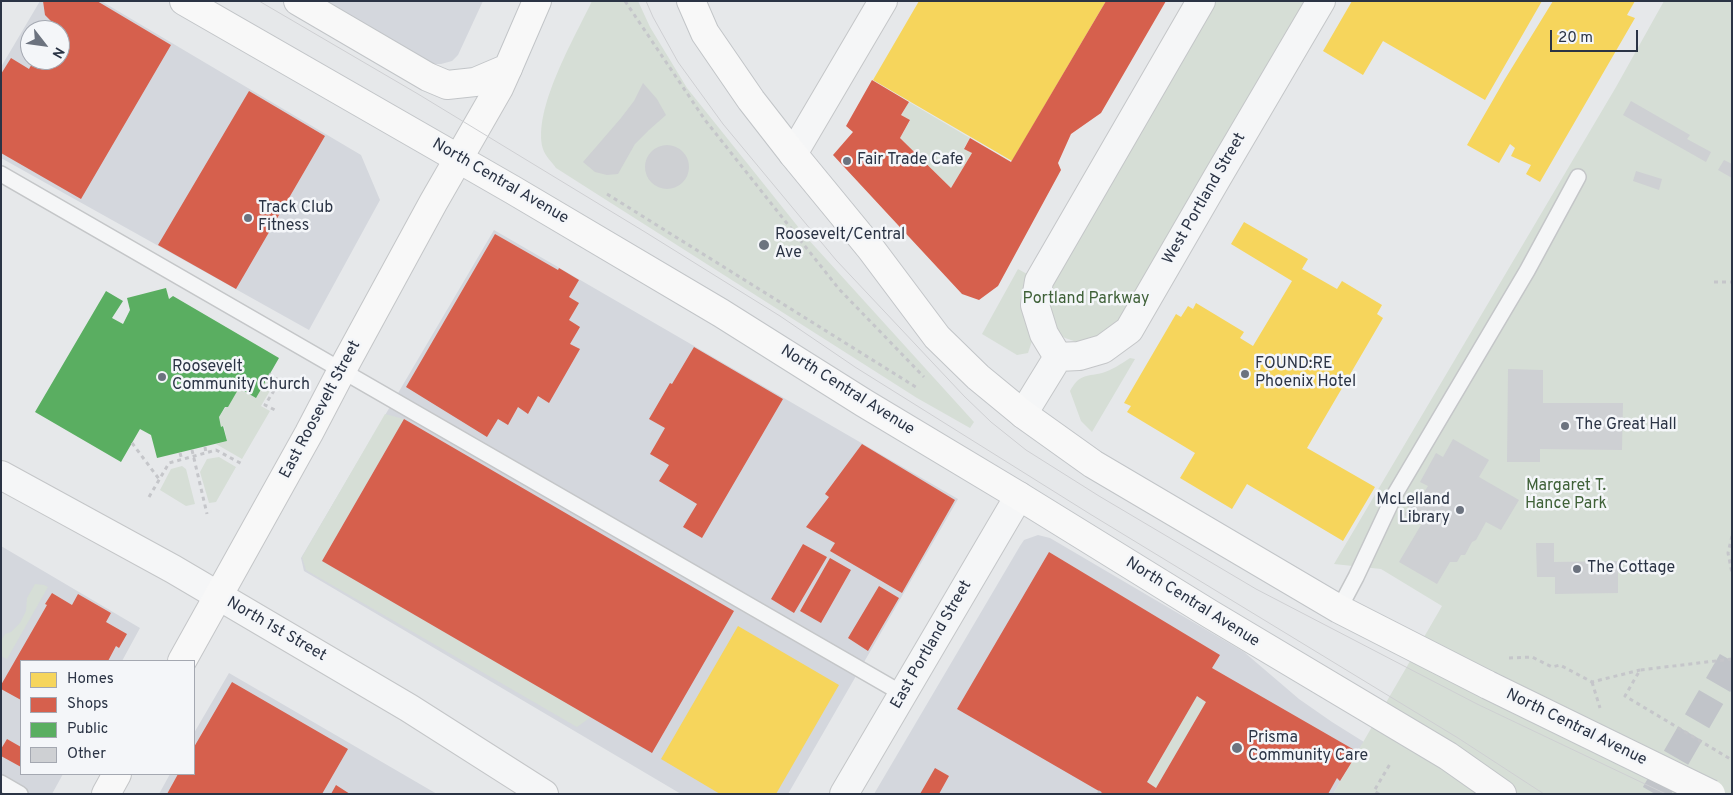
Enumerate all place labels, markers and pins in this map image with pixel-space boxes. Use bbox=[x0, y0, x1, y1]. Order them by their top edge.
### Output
place label: Fair Trade Cafe bbox=[857, 151, 963, 171]
marker: Fair Trade Cafe bbox=[841, 155, 853, 167]
place label: Track Club Fitness bbox=[258, 199, 333, 237]
marker: Track Club Fitness bbox=[242, 212, 254, 224]
place label: Roosevelt/Central Ave bbox=[775, 226, 905, 264]
marker: Roosevelt/Central Ave bbox=[757, 238, 771, 252]
place label: FOUND:RE Phoenix Hotel bbox=[1255, 355, 1356, 393]
place label: Roosevelt Community Church bbox=[172, 358, 310, 396]
marker: FOUND:RE Phoenix Hotel bbox=[1239, 368, 1251, 380]
marker: Roosevelt Community Church bbox=[156, 371, 168, 383]
place label: The Great Hall bbox=[1575, 416, 1677, 436]
marker: The Great Hall bbox=[1559, 420, 1571, 432]
place label: McLelland Library bbox=[1376, 491, 1450, 529]
marker: McLelland Library bbox=[1454, 504, 1466, 516]
place label: The Cottage bbox=[1587, 559, 1675, 579]
marker: The Cottage bbox=[1571, 563, 1583, 575]
place label: Prisma Community Care bbox=[1248, 729, 1368, 767]
marker: Prisma Community Care bbox=[1230, 741, 1244, 755]

